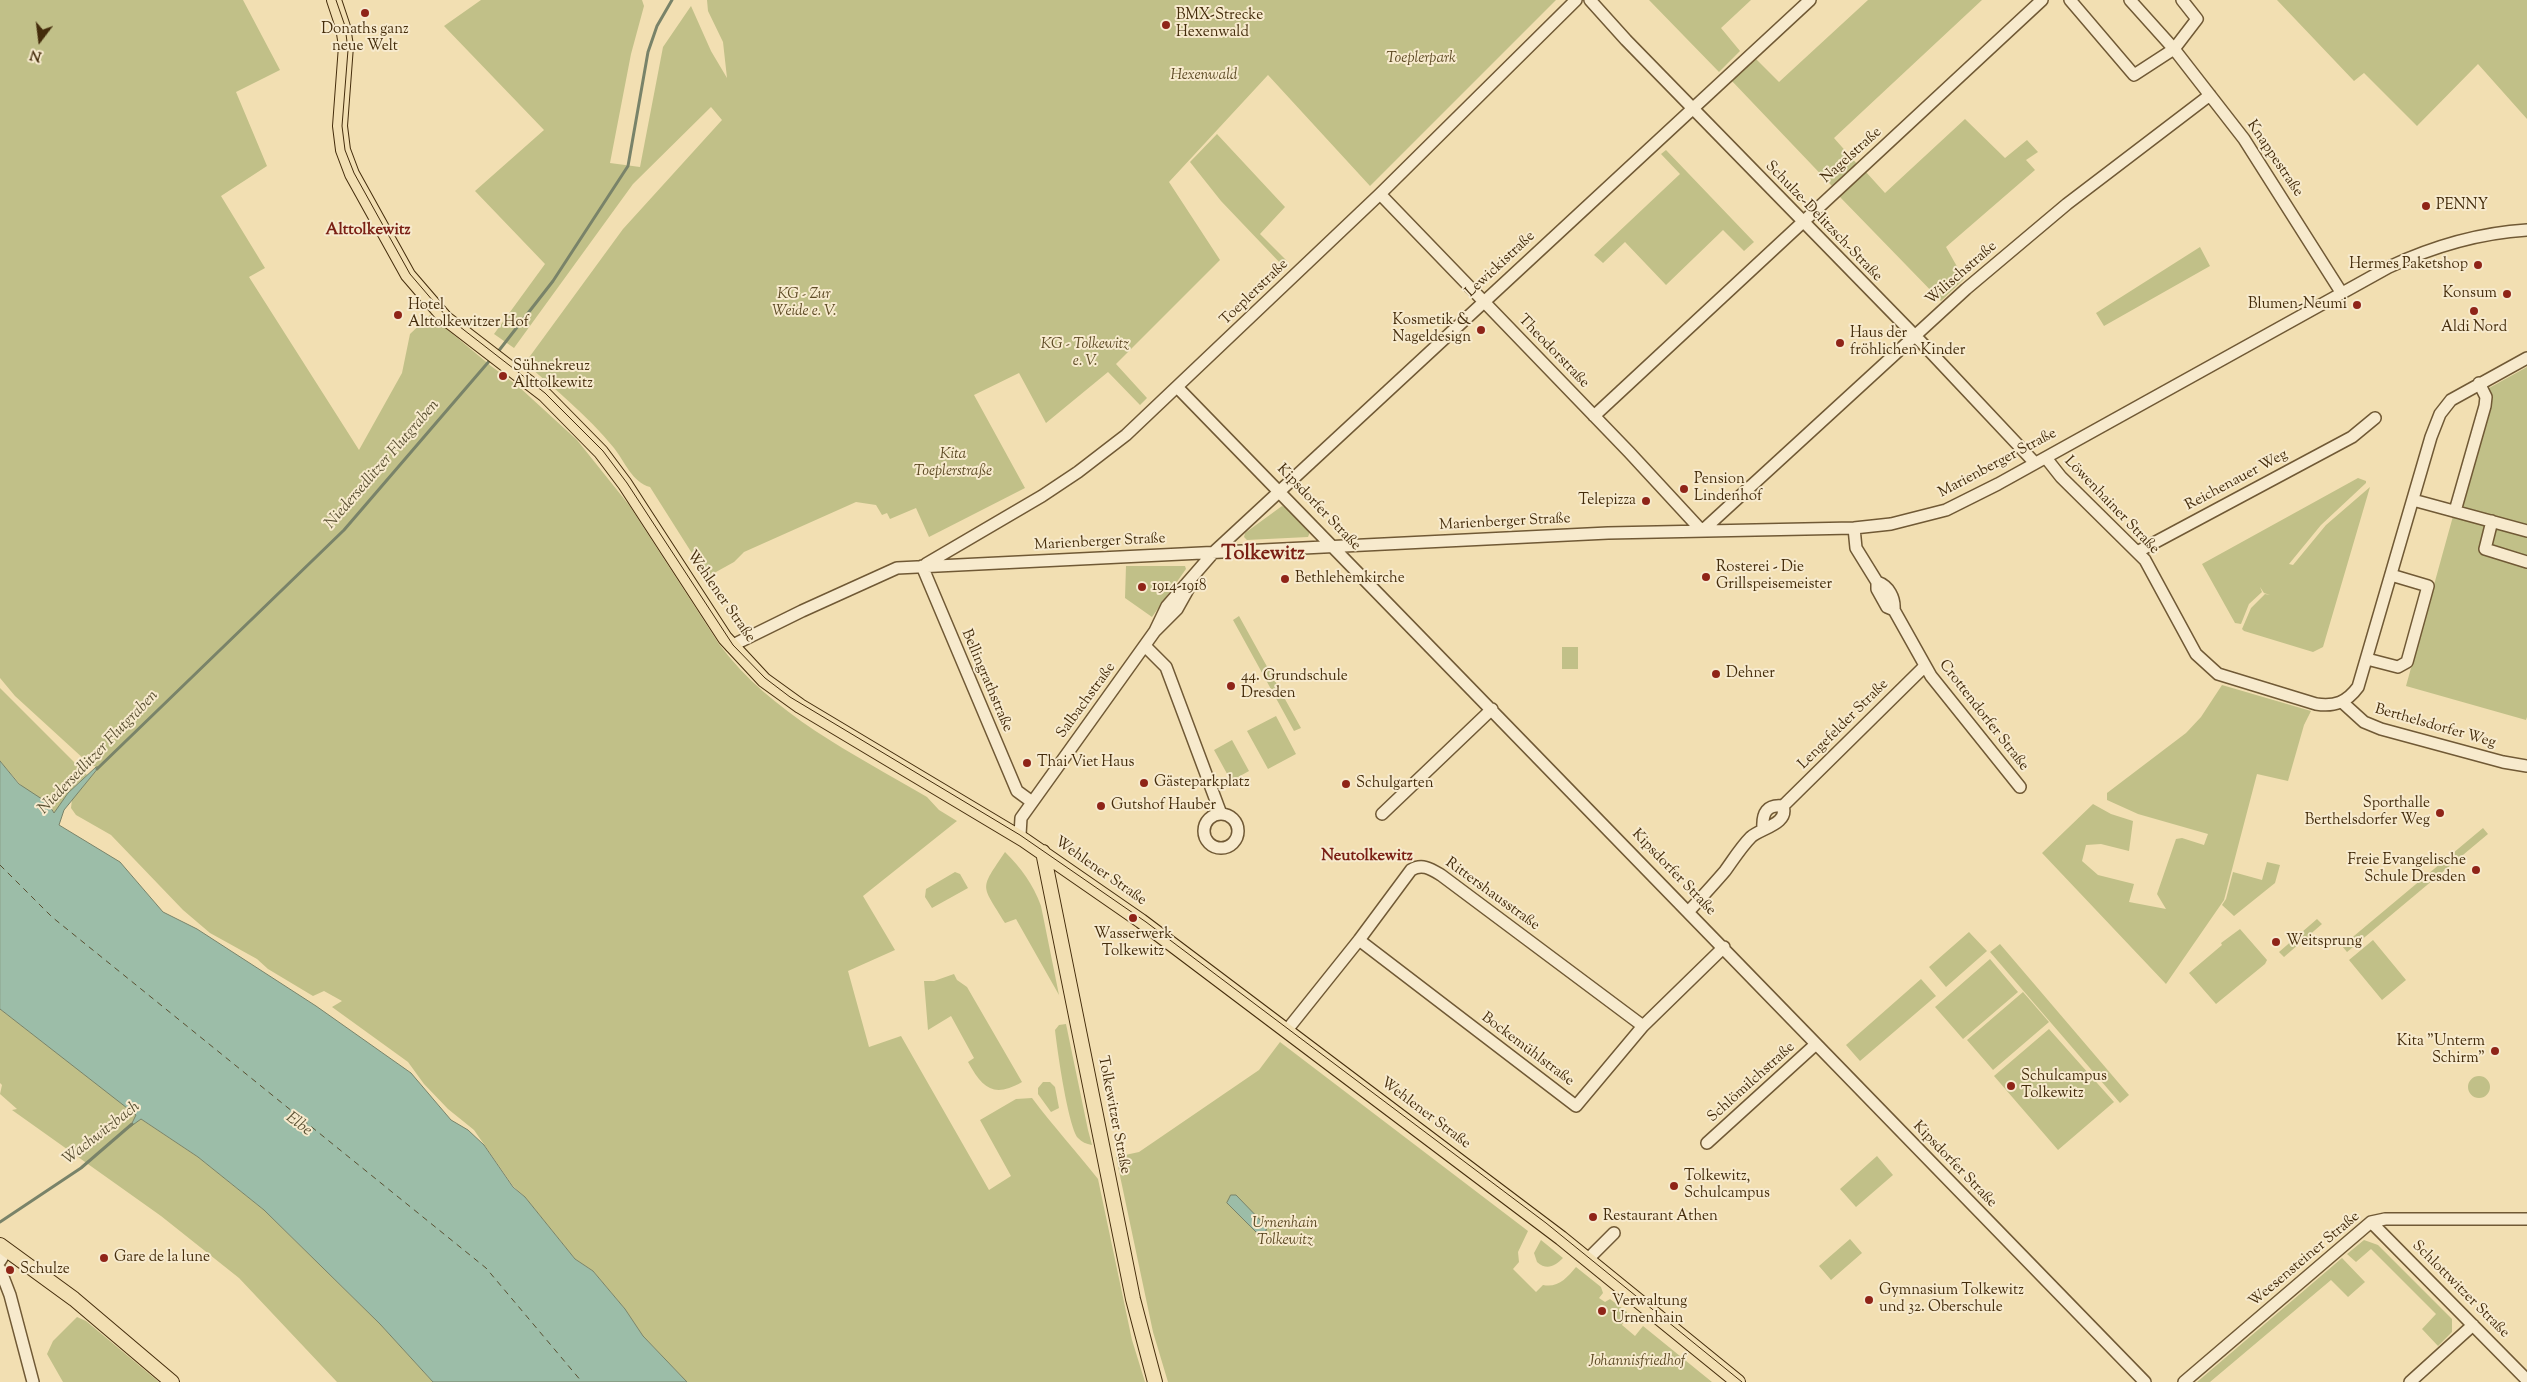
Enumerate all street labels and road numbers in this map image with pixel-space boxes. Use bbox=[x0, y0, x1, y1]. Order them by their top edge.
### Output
street label: Knappestraße bbox=[2242, 117, 2306, 201]
street label: Nagelstraße bbox=[1818, 124, 1886, 188]
street label: Schulze-Delitzsch-Straße bbox=[1761, 158, 1885, 286]
street label: Lewickistraße bbox=[1462, 228, 1540, 302]
street label: Wilischstraße bbox=[1923, 238, 2001, 310]
street label: Toeplerstraße bbox=[1217, 256, 1293, 330]
street label: Theodorstraße bbox=[1514, 312, 1592, 392]
street label: Marienberger Straße bbox=[1936, 425, 2060, 503]
street label: Reichenauer Weg bbox=[2183, 446, 2291, 516]
street label: Löwenhainer Straße bbox=[2060, 453, 2162, 559]
street label: Kipsdorfer Straße bbox=[1272, 461, 1364, 555]
street label: Marienberger Straße bbox=[1439, 511, 1571, 535]
street label: Marienberger Straße bbox=[1034, 531, 1166, 555]
street label: Wehlener Straße bbox=[682, 548, 758, 646]
street label: Bellingrathstraße bbox=[956, 627, 1016, 735]
street label: Crottendorfer Straße bbox=[1934, 657, 2032, 775]
street label: Salbachstraße bbox=[1054, 660, 1120, 742]
street label: Lengefelder Straße bbox=[1795, 676, 1893, 774]
street label: Berthelsdorfer Weg bbox=[2372, 701, 2498, 753]
street label: Kipsdorfer Straße bbox=[1627, 826, 1719, 920]
street label: Wehlener Straße bbox=[1051, 834, 1149, 910]
street label: Rittershausstraße bbox=[1441, 855, 1543, 935]
street label: Bockemühlstraße bbox=[1477, 1009, 1577, 1091]
street label: Schlömilchstraße bbox=[1705, 1039, 1799, 1127]
street label: Tolkewitzer Straße bbox=[1093, 1054, 1133, 1176]
street label: Wehlener Straße bbox=[1376, 1074, 1474, 1154]
street label: Kipsdorfer Straße bbox=[1908, 1118, 2000, 1212]
street label: Weesensteiner Straße bbox=[2246, 1208, 2364, 1312]
street label: Schlottwitzer Straße bbox=[2408, 1238, 2512, 1342]

